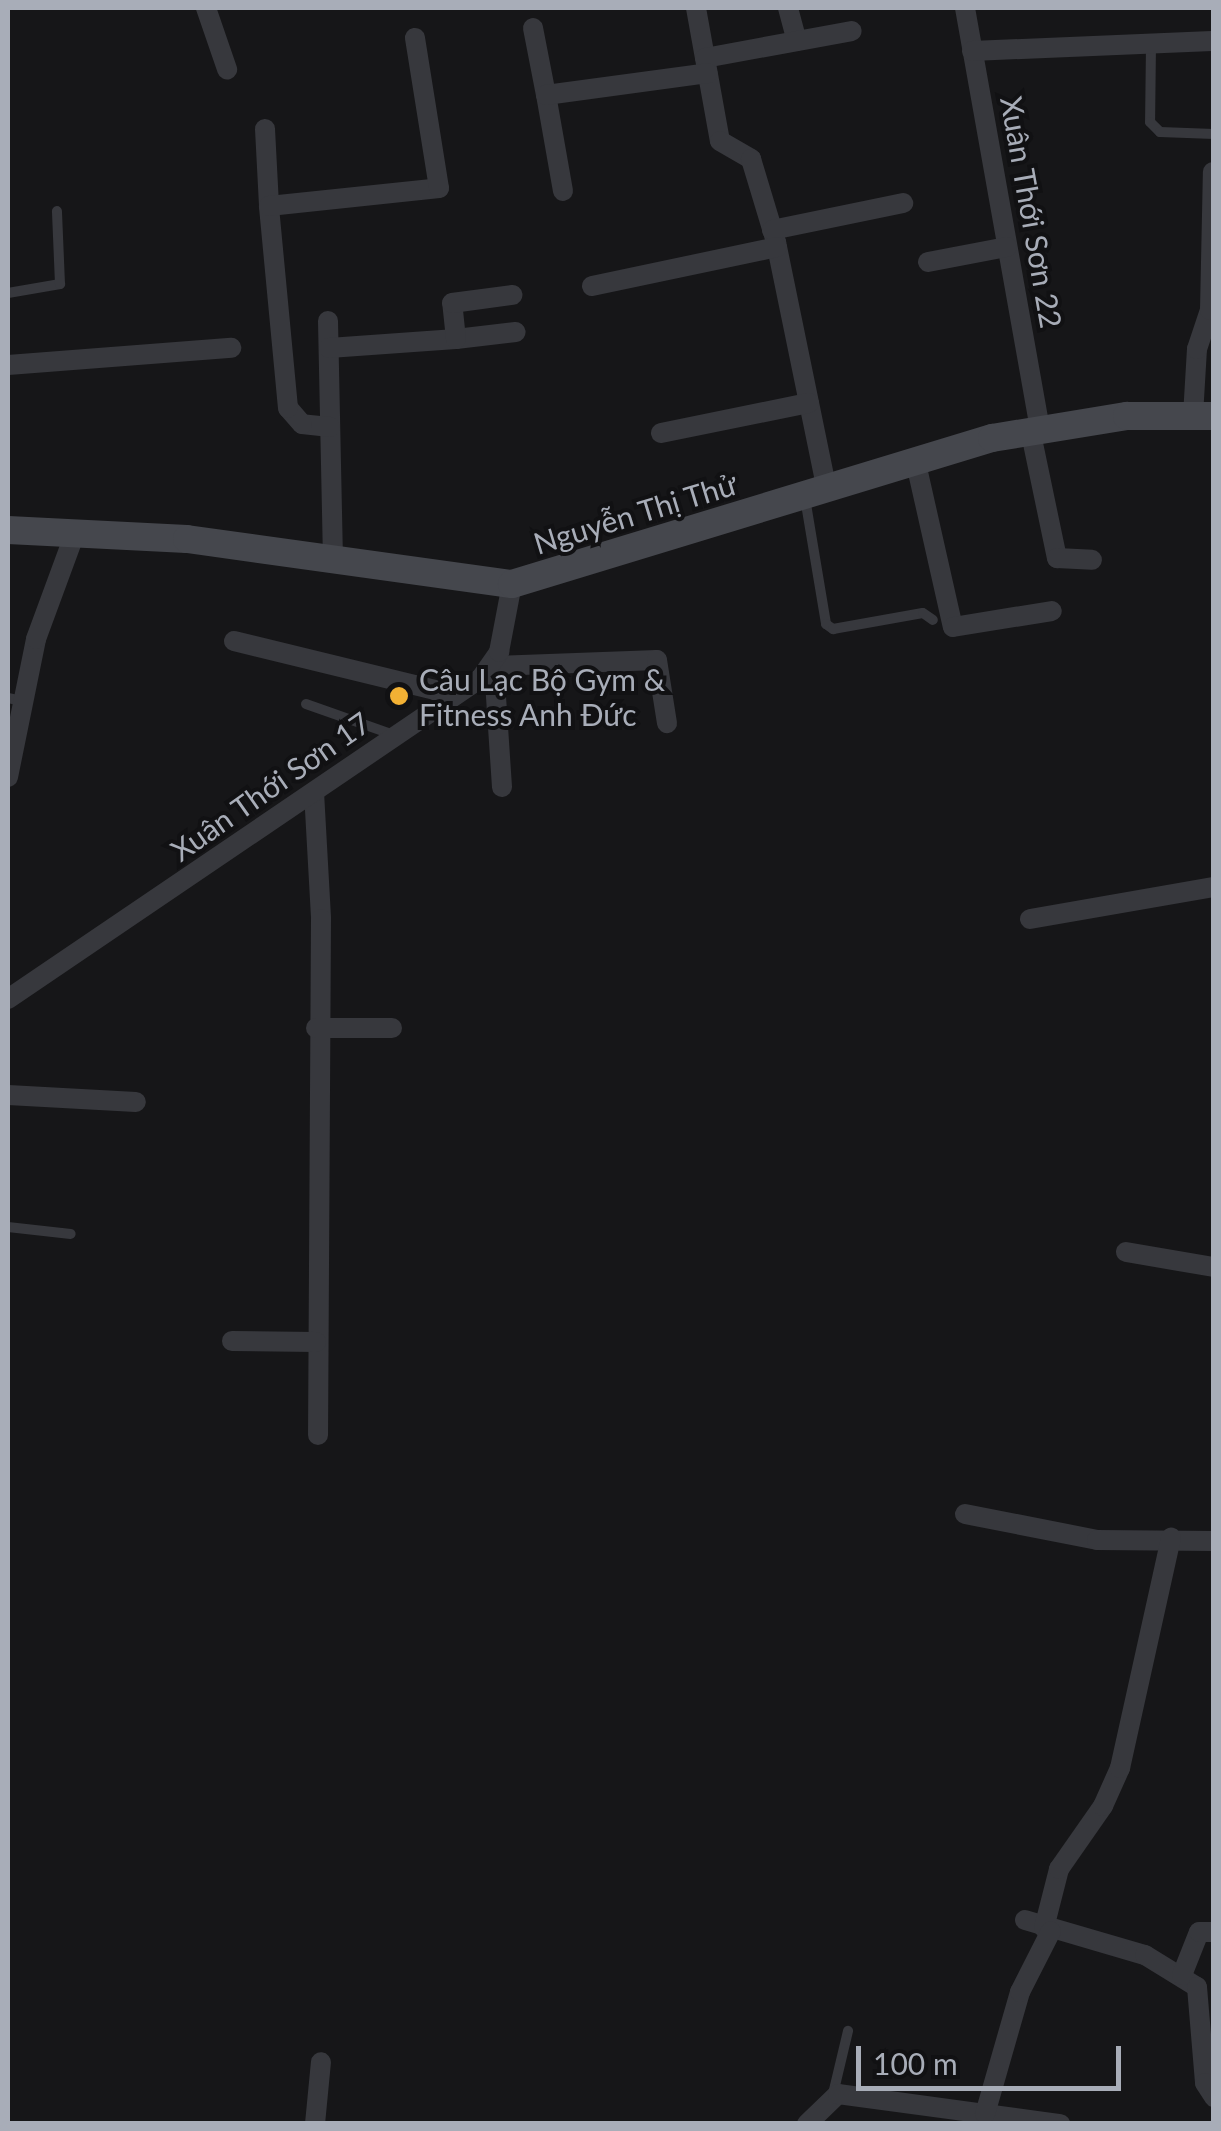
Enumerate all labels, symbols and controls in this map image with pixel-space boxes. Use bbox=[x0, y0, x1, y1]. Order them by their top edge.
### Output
street label: Xuân Thới Sơn 22 bbox=[994, 93, 1070, 331]
street label: Nguyễn Thị Thử bbox=[528, 465, 742, 561]
place label: Câu Lạc Bộ Gym & Fitness Anh Đức bbox=[419, 661, 665, 732]
marker: Câu Lạc Bộ Gym & Fitness Anh Đức bbox=[388, 685, 410, 707]
street label: Xuân Thới Sơn 17 bbox=[163, 704, 377, 868]
scale bar bbox=[861, 2026, 1126, 2088]
text: 100 m bbox=[873, 2045, 958, 2081]

